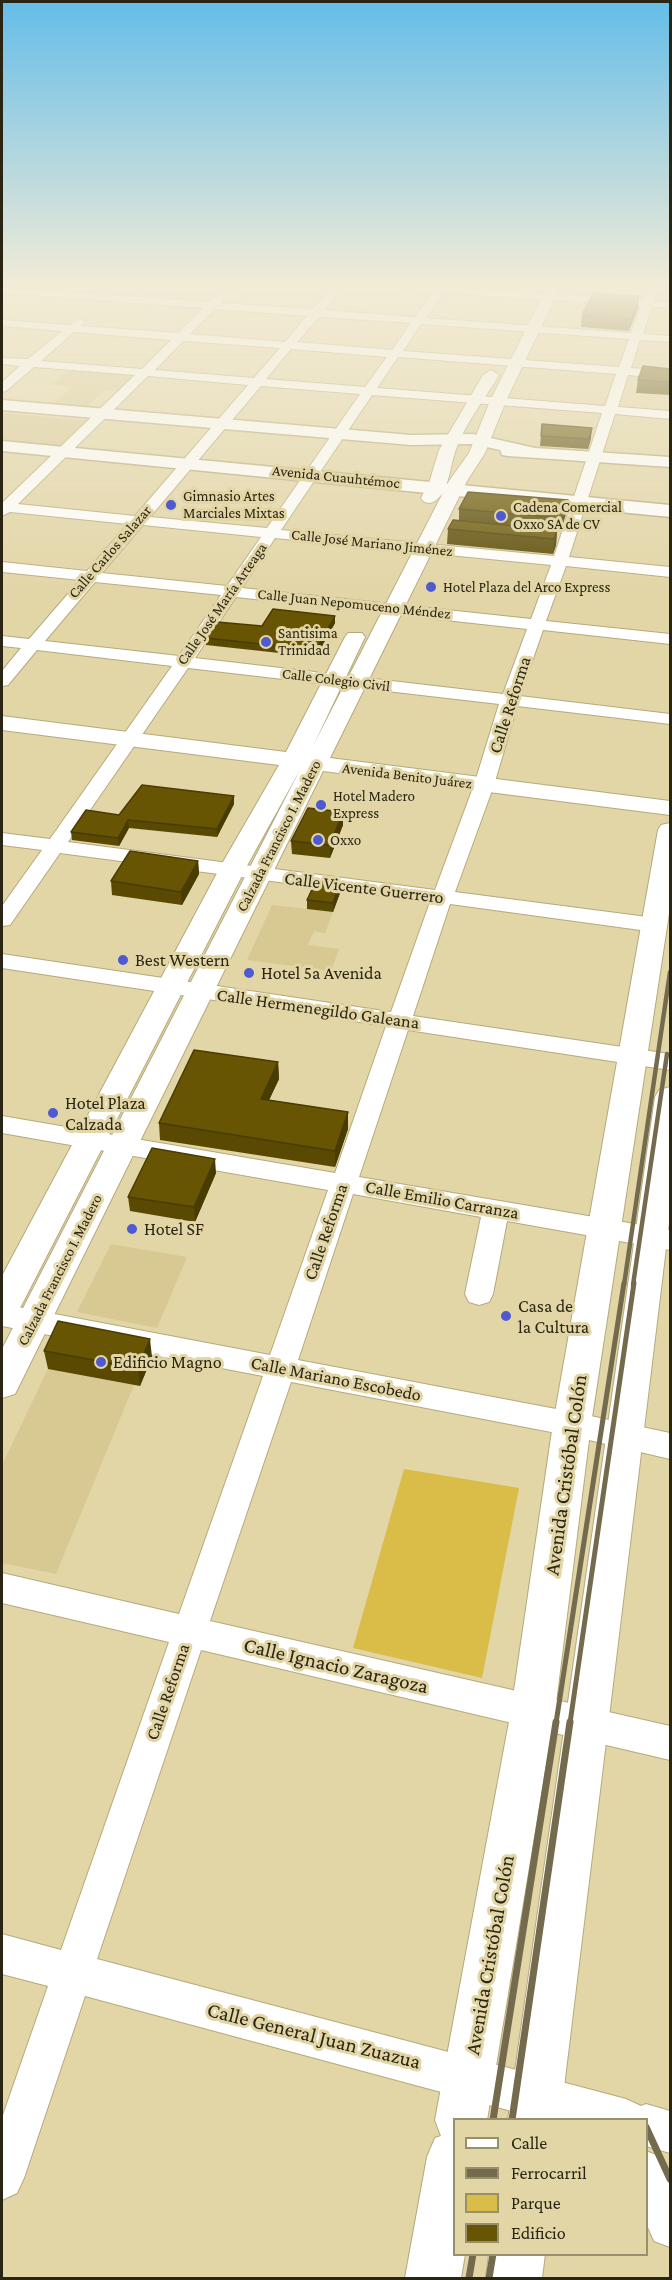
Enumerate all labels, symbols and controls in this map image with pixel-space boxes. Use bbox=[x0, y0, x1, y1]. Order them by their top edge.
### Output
street label: Avenida Cuauhtémoc bbox=[271, 461, 401, 493]
place label: Gimnasio Artes Marciales Mixtas bbox=[183, 487, 285, 522]
marker: Gimnasio Artes Marciales Mixtas bbox=[164, 498, 178, 512]
place label: Cadena Comercial Oxxo SA de CV bbox=[513, 498, 622, 533]
street label: Calle Carlos Salazar bbox=[65, 502, 155, 602]
marker: Cadena Comercial Oxxo SA de CV bbox=[494, 509, 508, 523]
street label: Calle José Mariano Jiménez bbox=[290, 526, 454, 560]
street label: Calle José María Arteaga bbox=[173, 539, 271, 669]
place label: Hotel Plaza del Arco Express bbox=[443, 578, 610, 596]
marker: Hotel Plaza del Arco Express bbox=[424, 580, 438, 594]
street label: Calle Juan Nepomuceno Méndez bbox=[257, 585, 451, 623]
place label: Santisima Trinidad bbox=[278, 624, 338, 659]
marker: Santisima Trinidad bbox=[259, 635, 273, 649]
street label: Calle Reforma bbox=[484, 654, 536, 756]
street label: Calle Colegio Civil bbox=[281, 664, 391, 696]
street label: Calzada Francisco I. Madero bbox=[233, 757, 325, 915]
street label: Avenida Benito Juárez bbox=[341, 759, 473, 793]
place label: Hotel Madero Express bbox=[333, 787, 415, 822]
marker: Hotel Madero Express bbox=[314, 798, 328, 812]
place label: Oxxo bbox=[330, 831, 361, 849]
marker: Oxxo bbox=[311, 833, 325, 847]
street label: Calle Vicente Guerrero bbox=[283, 868, 445, 908]
place label: Best Western bbox=[135, 949, 230, 971]
marker: Best Western bbox=[116, 953, 130, 967]
place label: Hotel 5a Avenida bbox=[261, 962, 382, 984]
marker: Hotel 5a Avenida bbox=[242, 966, 256, 980]
street label: Calle Hermenegildo Galeana bbox=[215, 984, 421, 1034]
place label: Hotel Plaza Calzada bbox=[65, 1092, 146, 1134]
marker: Hotel Plaza Calzada bbox=[46, 1106, 60, 1120]
street label: Calle Emilio Carranza bbox=[364, 1176, 520, 1224]
street label: Calle Reforma bbox=[299, 1181, 353, 1283]
street label: Calzada Francisco I. Madero bbox=[14, 1191, 106, 1349]
place label: Hotel SF bbox=[144, 1218, 204, 1240]
marker: Hotel SF bbox=[125, 1222, 139, 1236]
place label: Casa de la Cultura bbox=[518, 1295, 589, 1338]
marker: Casa de la Cultura bbox=[499, 1309, 513, 1323]
place label: Edificio Magno bbox=[113, 1351, 222, 1373]
street label: Calle Mariano Escobedo bbox=[249, 1352, 423, 1406]
marker: Edificio Magno bbox=[94, 1355, 108, 1369]
street label: Avenida Cristóbal Colón bbox=[539, 1373, 593, 1577]
street label: Calle Ignacio Zaragoza bbox=[241, 1632, 431, 1700]
street label: Calle Reforma bbox=[141, 1641, 195, 1743]
street label: Avenida Cristóbal Colón bbox=[460, 1853, 520, 2057]
street label: Calle General Juan Zuazua bbox=[205, 1997, 423, 2075]
legend bbox=[453, 2118, 648, 2256]
text: Calle bbox=[511, 2133, 547, 2153]
text: Ferrocarril bbox=[511, 2163, 587, 2183]
text: Parque bbox=[511, 2193, 561, 2213]
text: Edificio bbox=[511, 2223, 566, 2243]

